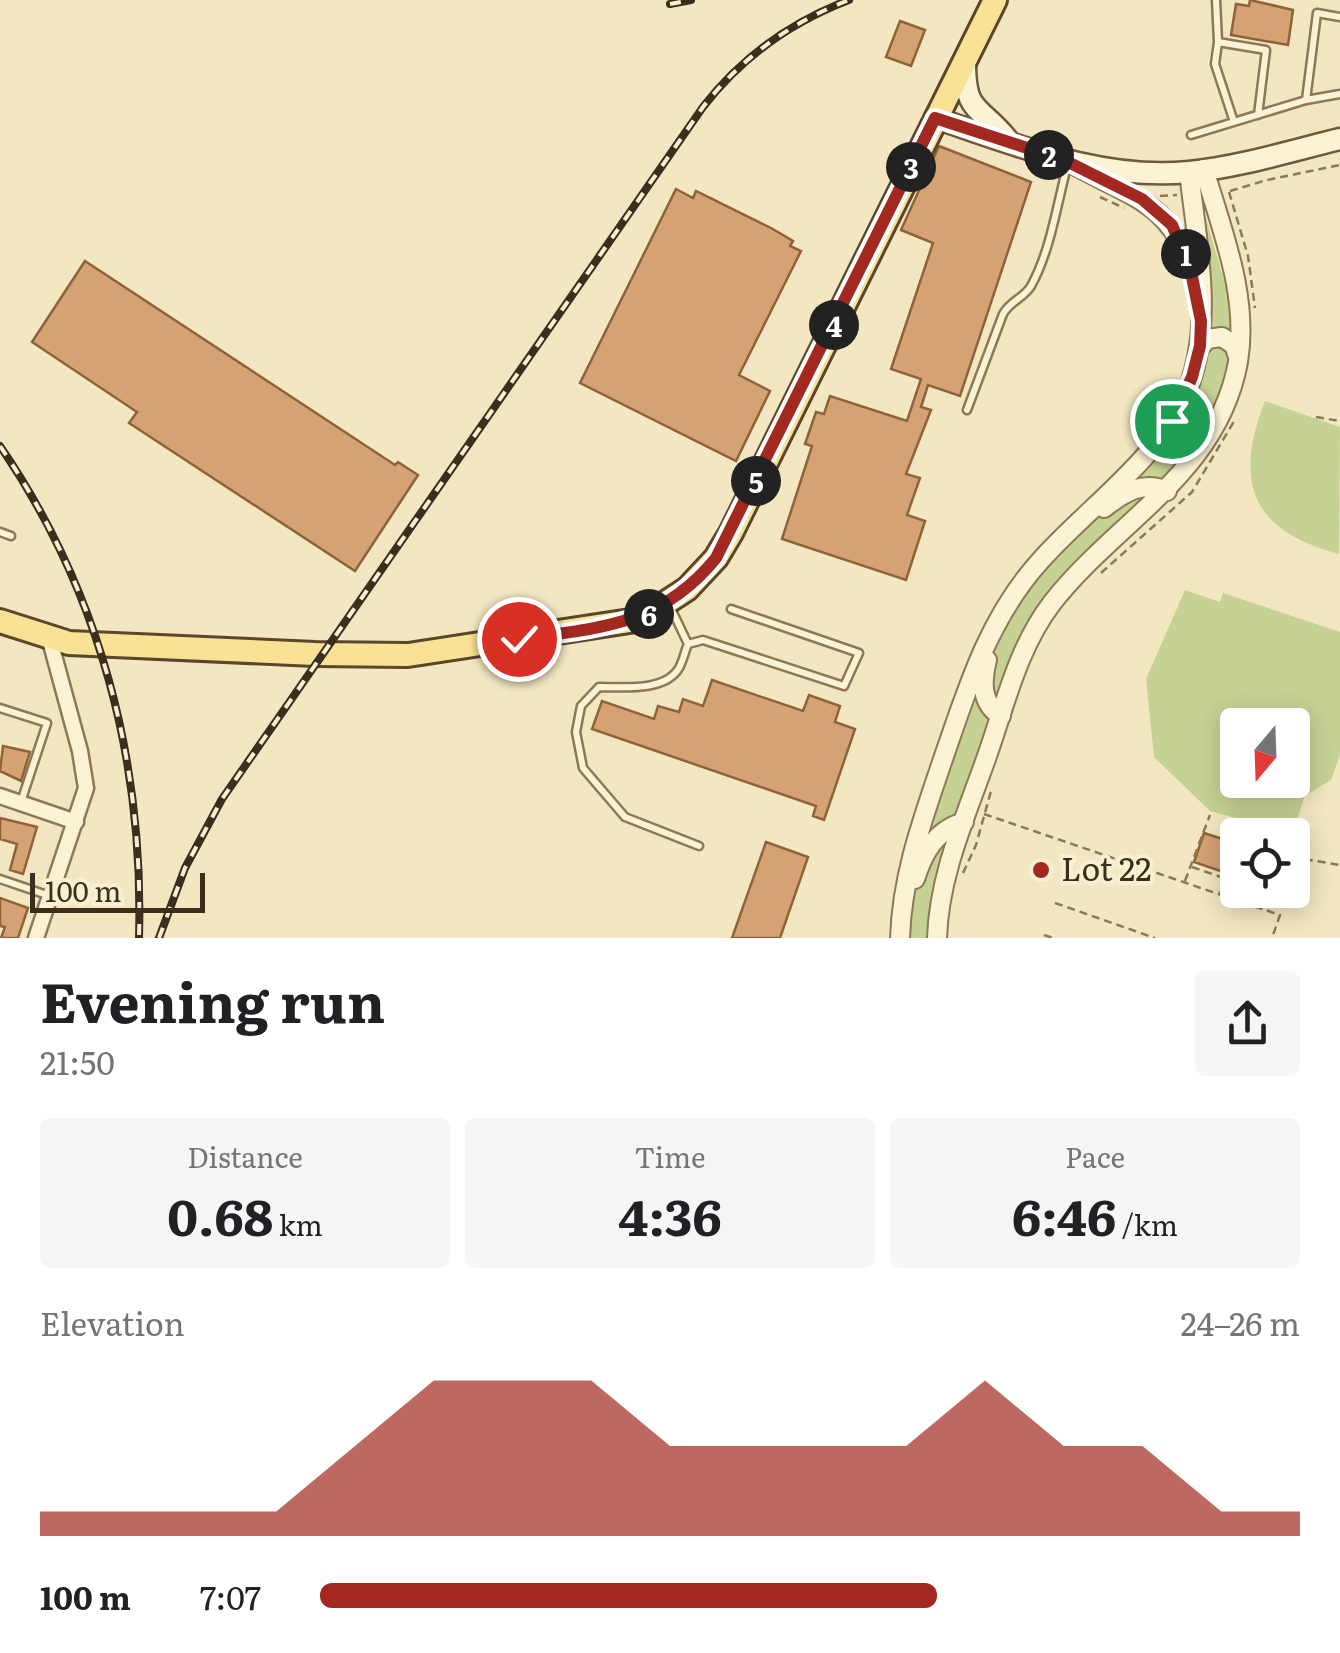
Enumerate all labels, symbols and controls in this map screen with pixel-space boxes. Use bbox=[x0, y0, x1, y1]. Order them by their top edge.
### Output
pin: 2 bbox=[1024, 130, 1074, 180]
text: 2 bbox=[1041, 134, 1057, 176]
pin: 3 bbox=[886, 142, 936, 192]
text: 3 bbox=[903, 146, 919, 188]
pin: 1 bbox=[1161, 229, 1211, 279]
text: 1 bbox=[1180, 233, 1192, 275]
pin: 4 bbox=[809, 300, 859, 350]
text: 4 bbox=[826, 304, 842, 346]
pin bbox=[1130, 379, 1215, 464]
icon: arrive bbox=[1145, 394, 1200, 449]
pin: 5 bbox=[731, 456, 781, 506]
text: 5 bbox=[748, 460, 764, 502]
pin: 6 bbox=[624, 589, 674, 639]
text: 6 bbox=[641, 593, 657, 635]
pin bbox=[477, 597, 562, 682]
icon: check bbox=[492, 612, 547, 667]
north arrow bbox=[1220, 708, 1310, 798]
map controls bbox=[1220, 708, 1310, 908]
button: locate bbox=[1220, 818, 1310, 908]
place label: Lot 22 bbox=[1061, 843, 1151, 891]
marker: Lot 22 bbox=[1030, 859, 1052, 881]
scale bar bbox=[30, 868, 205, 913]
text: 100 m bbox=[45, 869, 122, 911]
text: Evening run bbox=[40, 958, 385, 1040]
button: share bbox=[1195, 971, 1300, 1076]
text: 21:50 bbox=[40, 1037, 115, 1085]
text: Distance bbox=[187, 1135, 303, 1177]
text: Time bbox=[634, 1135, 706, 1177]
text: Pace bbox=[1065, 1135, 1125, 1177]
text: 0.68 bbox=[167, 1177, 273, 1251]
text: 4:36 bbox=[618, 1177, 722, 1251]
text: 6:46 bbox=[1012, 1177, 1116, 1251]
text: km bbox=[273, 1203, 323, 1245]
text: /km bbox=[1116, 1203, 1178, 1245]
text: Elevation bbox=[40, 1298, 185, 1346]
text: 24–26 m bbox=[1181, 1298, 1300, 1346]
text: 100 m bbox=[40, 1572, 131, 1620]
text: 7:07 bbox=[200, 1572, 261, 1620]

